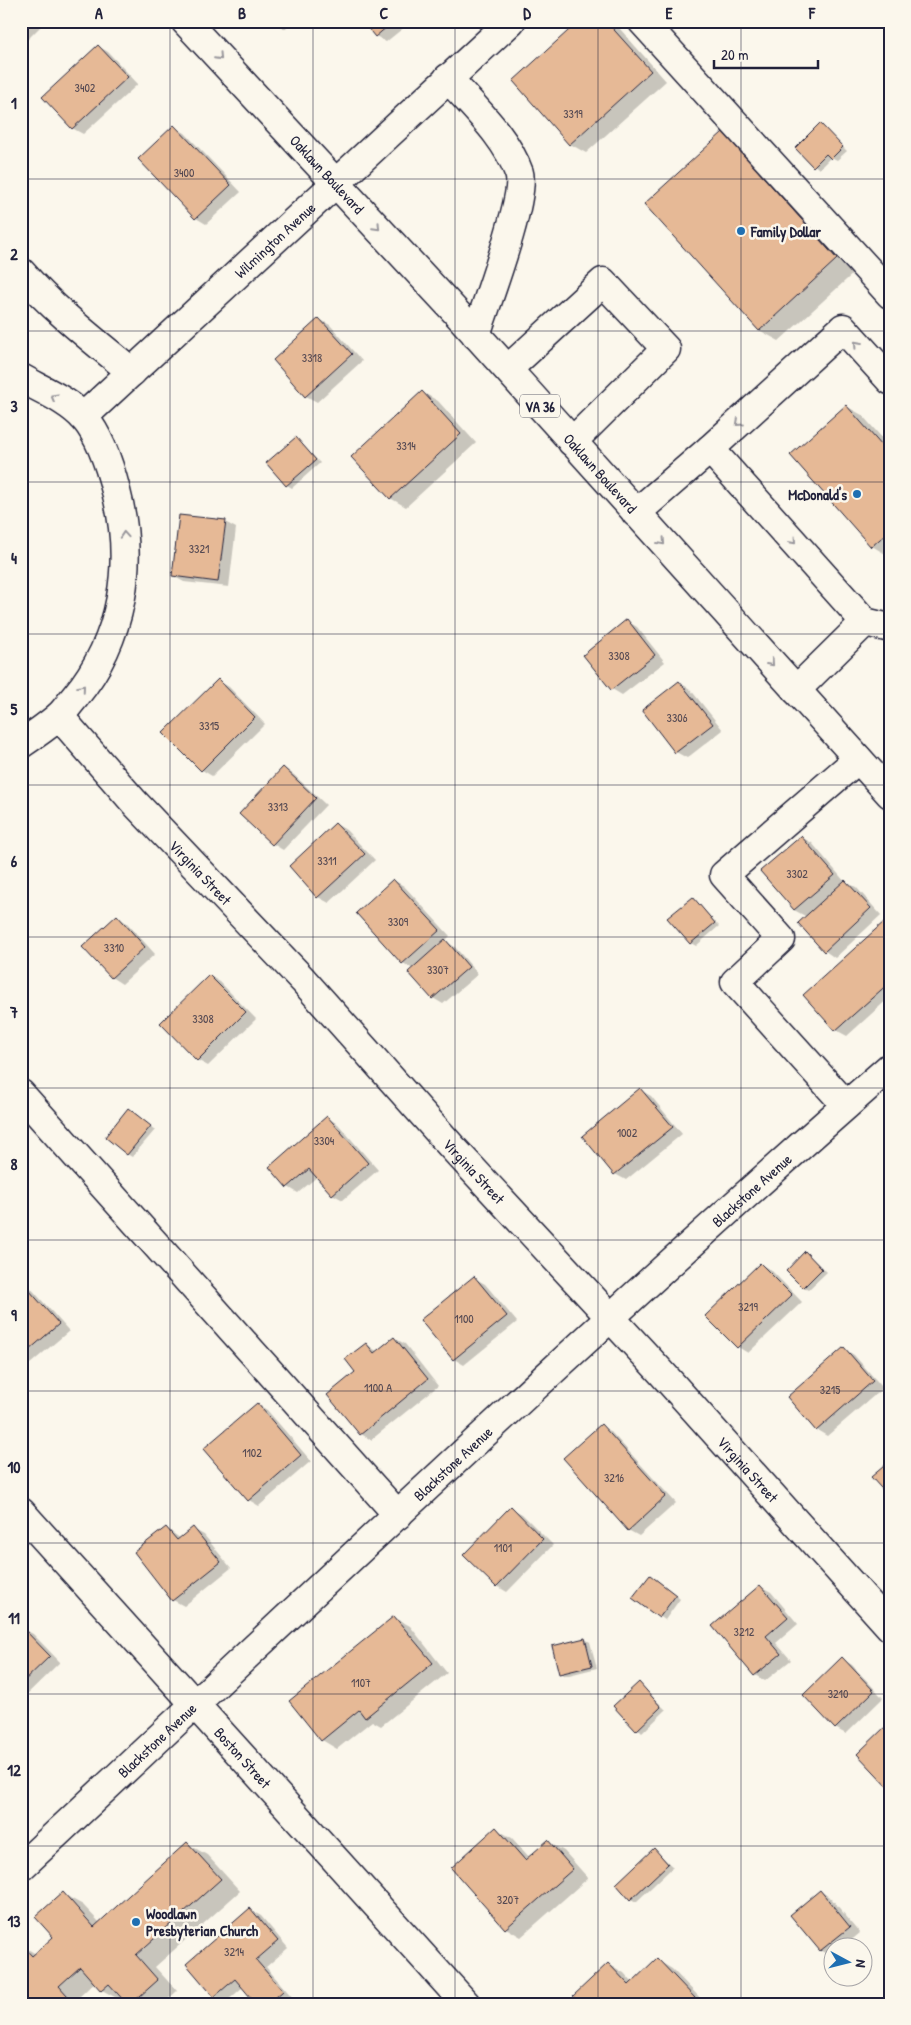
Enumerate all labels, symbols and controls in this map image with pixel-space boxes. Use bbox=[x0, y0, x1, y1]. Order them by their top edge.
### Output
text: A bbox=[95, 2, 103, 24]
text: B bbox=[238, 2, 246, 24]
text: C bbox=[380, 2, 389, 24]
text: D bbox=[523, 2, 531, 24]
text: E bbox=[665, 2, 673, 24]
text: F bbox=[808, 2, 816, 24]
scale bar bbox=[714, 38, 817, 70]
text: 20 m bbox=[721, 44, 748, 65]
one-way arrow bbox=[213, 51, 222, 60]
house number: 3402 bbox=[75, 79, 96, 96]
text: 1 bbox=[11, 92, 17, 114]
house number: 3319 bbox=[563, 105, 583, 122]
street label: Oaklawn Boulevard bbox=[285, 130, 370, 218]
house number: 3400 bbox=[174, 164, 194, 181]
street label: Wilmington Avenue bbox=[230, 197, 320, 283]
place label: Family Dollar bbox=[750, 221, 821, 243]
one-way arrow bbox=[371, 222, 380, 231]
marker: Family Dollar bbox=[735, 225, 747, 237]
text: 2 bbox=[10, 243, 18, 265]
one-way arrow bbox=[854, 340, 863, 349]
house number: 3318 bbox=[302, 349, 322, 366]
one-way arrow bbox=[50, 393, 59, 403]
road number: VA 36 bbox=[520, 394, 560, 418]
text: 3 bbox=[10, 395, 18, 417]
one-way arrow bbox=[735, 417, 744, 426]
street label: Oaklawn Boulevard bbox=[559, 428, 642, 517]
house number: 3314 bbox=[396, 437, 416, 454]
place label: McDonald's bbox=[788, 484, 847, 505]
marker: McDonald's bbox=[851, 488, 863, 500]
one-way arrow bbox=[118, 531, 129, 539]
one-way arrow bbox=[787, 536, 796, 545]
one-way arrow bbox=[656, 537, 665, 546]
house number: 3321 bbox=[189, 540, 209, 557]
text: 4 bbox=[11, 547, 17, 569]
house number: 3308 bbox=[608, 647, 630, 664]
one-way arrow bbox=[765, 657, 774, 666]
one-way arrow bbox=[77, 685, 85, 694]
text: 5 bbox=[11, 698, 18, 720]
house number: 3306 bbox=[667, 709, 688, 726]
house number: 3315 bbox=[199, 717, 219, 734]
house number: 3313 bbox=[268, 798, 288, 815]
street label: Virginia Street bbox=[165, 835, 237, 910]
text: 6 bbox=[11, 850, 18, 872]
house number: 3311 bbox=[317, 852, 337, 869]
house number: 3302 bbox=[786, 865, 808, 882]
house number: 3309 bbox=[388, 913, 409, 930]
house number: 3310 bbox=[104, 939, 124, 956]
house number: 3307 bbox=[427, 961, 449, 978]
text: 7 bbox=[9, 1001, 18, 1023]
house number: 3308 bbox=[192, 1010, 214, 1027]
house number: 1002 bbox=[617, 1124, 638, 1141]
house number: 3304 bbox=[314, 1132, 335, 1149]
street label: Virginia Street bbox=[439, 1134, 510, 1209]
street label: Blackstone Avenue bbox=[707, 1148, 796, 1231]
text: 8 bbox=[11, 1153, 18, 1175]
house number: 3219 bbox=[738, 1298, 758, 1315]
text: 9 bbox=[11, 1304, 17, 1326]
house number: 1100 bbox=[454, 1310, 474, 1327]
house number: 1100 A bbox=[364, 1379, 392, 1396]
house number: 3215 bbox=[820, 1381, 840, 1398]
street label: Blackstone Avenue bbox=[408, 1421, 497, 1505]
street label: Virginia Street bbox=[713, 1432, 784, 1507]
house number: 1102 bbox=[242, 1444, 262, 1461]
text: 10 bbox=[8, 1456, 20, 1478]
house number: 3216 bbox=[604, 1469, 624, 1486]
house number: 1101 bbox=[494, 1539, 512, 1556]
text: 11 bbox=[8, 1607, 20, 1629]
house number: 3212 bbox=[734, 1623, 755, 1640]
house number: 1107 bbox=[351, 1674, 371, 1691]
house number: 3210 bbox=[828, 1685, 848, 1702]
street label: Blackstone Avenue bbox=[113, 1698, 201, 1782]
street label: Boston Street bbox=[210, 1722, 277, 1793]
text: 12 bbox=[7, 1759, 21, 1781]
house number: 3207 bbox=[497, 1891, 519, 1908]
place label: Woodlawn Presbyterian Church bbox=[146, 1903, 259, 1942]
text: 13 bbox=[8, 1910, 20, 1932]
marker: Woodlawn Presbyterian Church bbox=[130, 1916, 142, 1928]
north arrow bbox=[824, 1938, 874, 1988]
house number: 3214 bbox=[224, 1943, 244, 1960]
text: N bbox=[851, 1959, 871, 1969]

